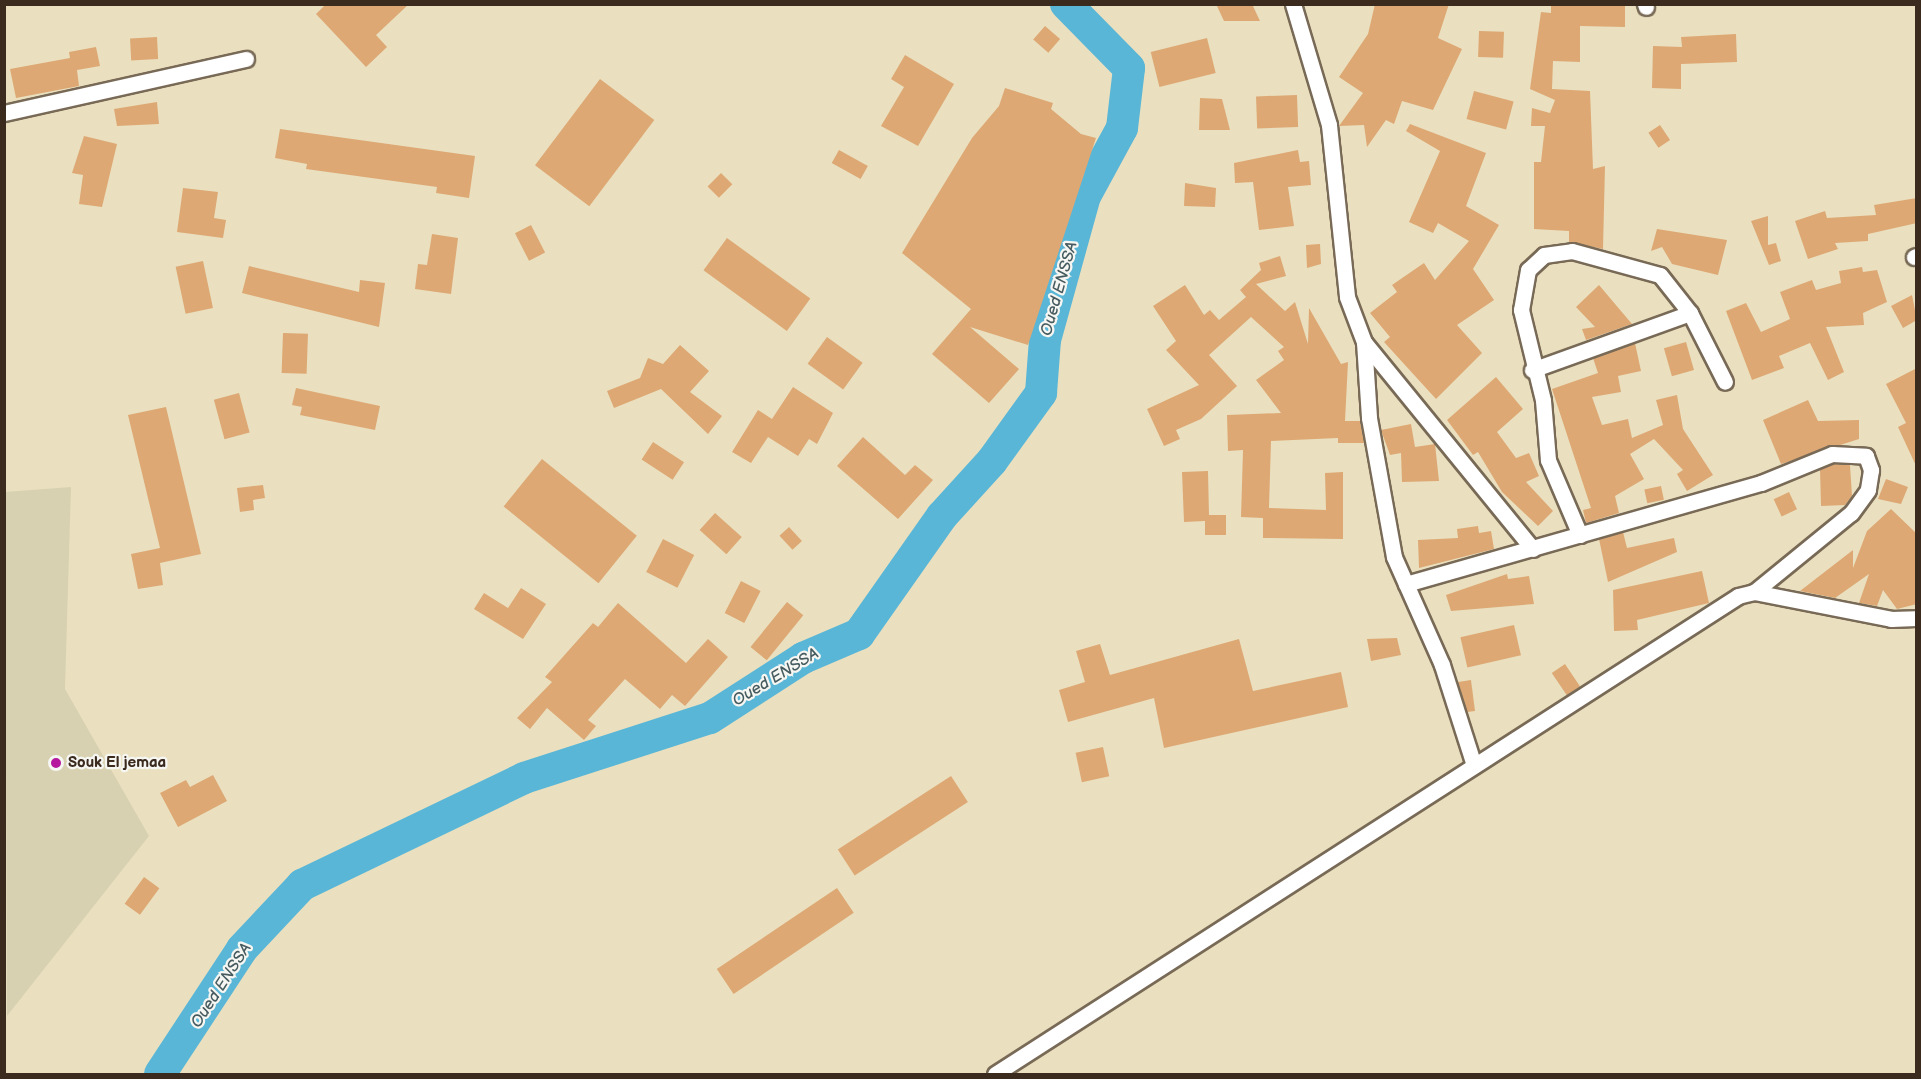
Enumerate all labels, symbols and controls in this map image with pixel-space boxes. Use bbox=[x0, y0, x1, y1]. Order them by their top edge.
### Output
water label: Oued ENSSA bbox=[1037, 240, 1083, 338]
water label: Oued ENSSA bbox=[729, 645, 823, 711]
place label: Souk El jemaa bbox=[68, 754, 166, 772]
marker: Souk El jemaa bbox=[49, 756, 63, 770]
water label: Oued ENSSA bbox=[187, 940, 257, 1032]

